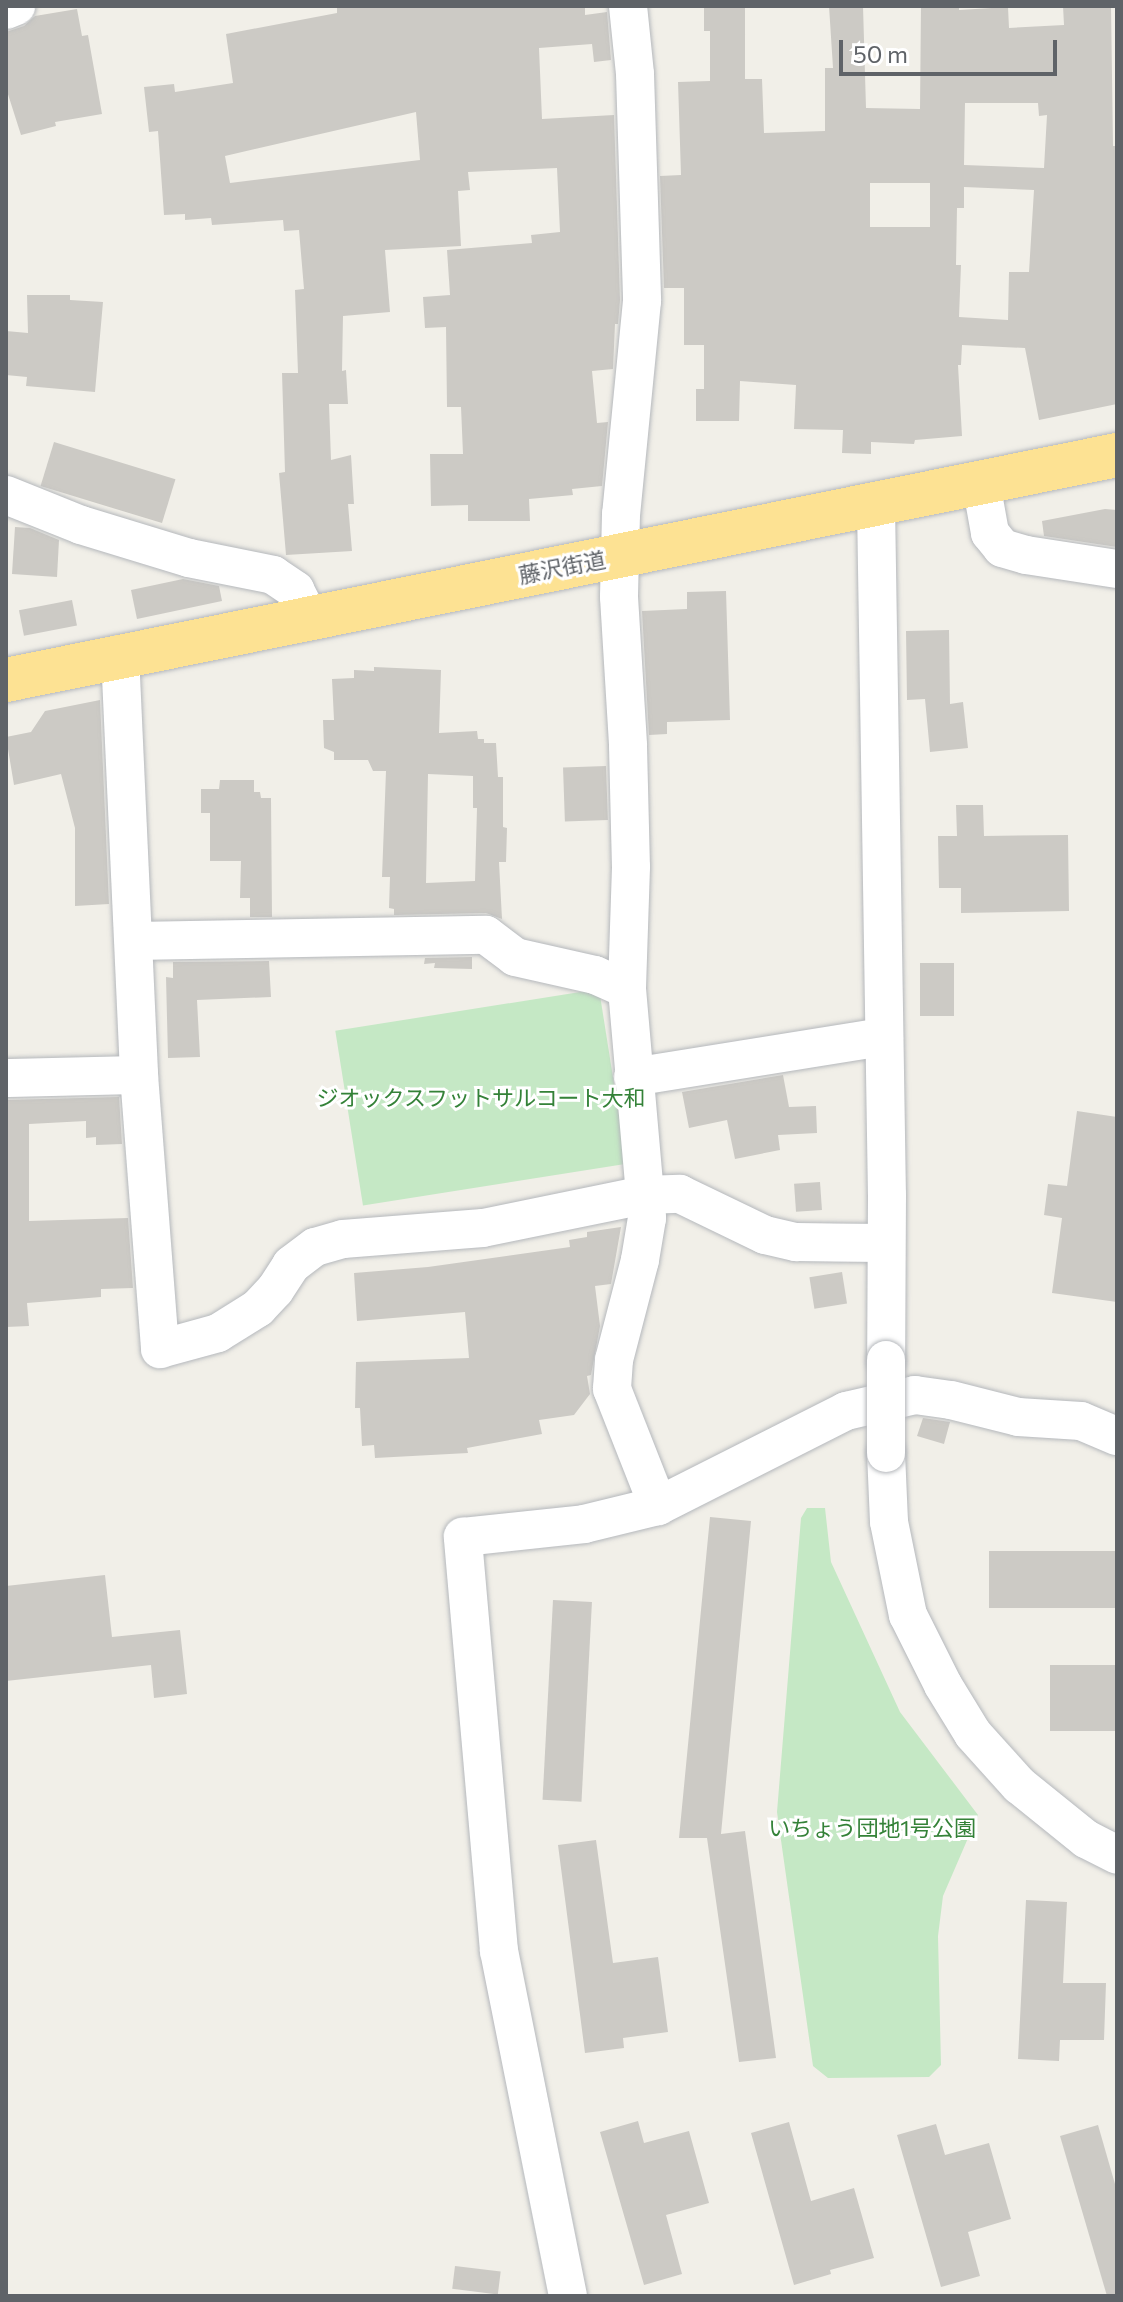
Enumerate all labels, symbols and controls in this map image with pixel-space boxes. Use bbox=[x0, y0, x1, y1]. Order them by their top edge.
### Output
scale bar bbox=[843, 24, 1061, 74]
text: 50 m bbox=[853, 39, 908, 68]
street label: 藤沢街道 bbox=[516, 546, 608, 588]
park label: ジオックスフットサルコート大和 bbox=[316, 1085, 646, 1111]
park label: いちょう団地1号公園 bbox=[768, 1815, 976, 1841]

